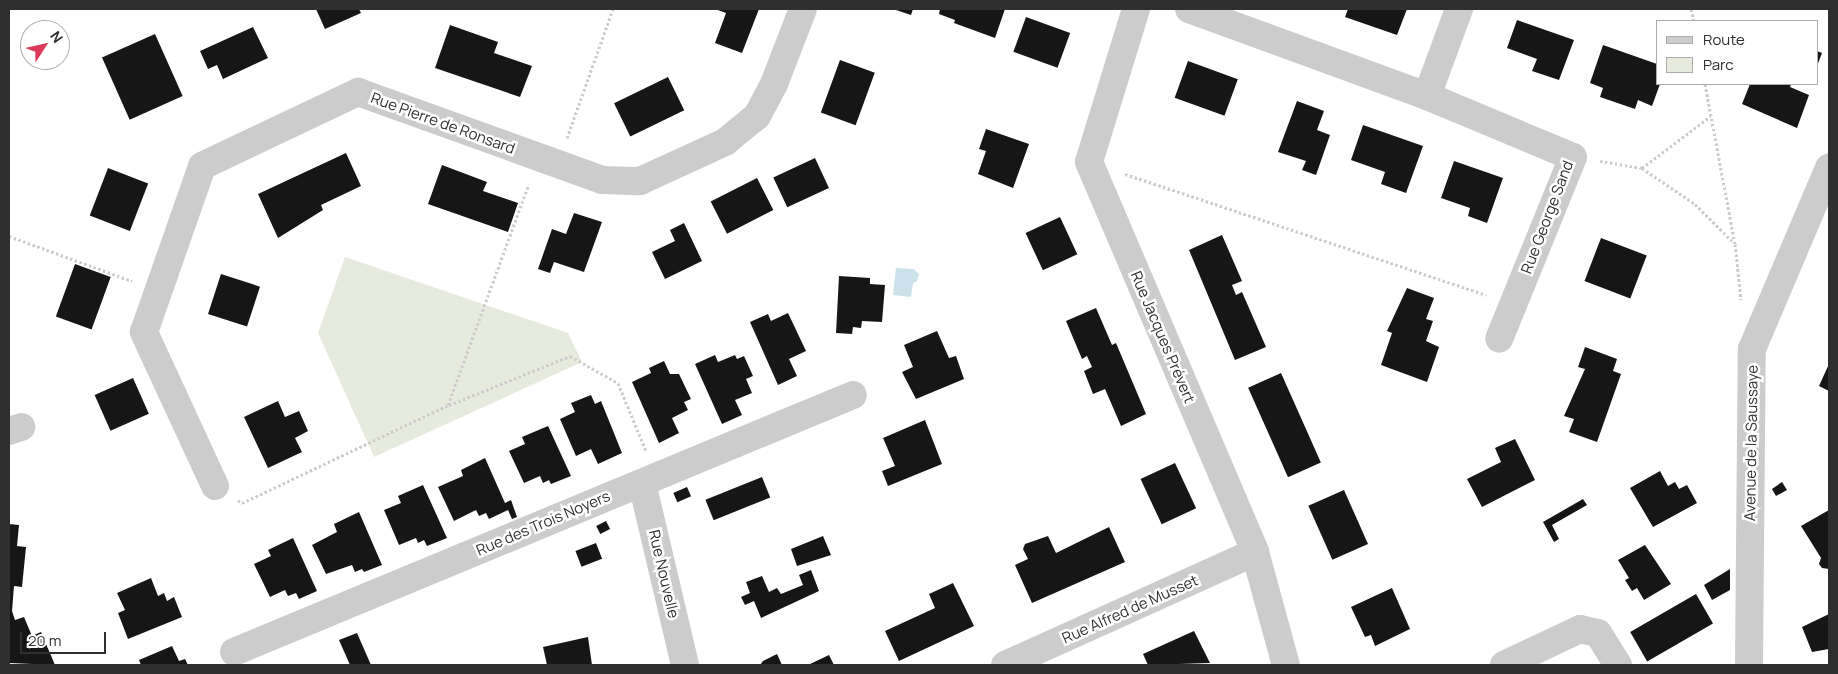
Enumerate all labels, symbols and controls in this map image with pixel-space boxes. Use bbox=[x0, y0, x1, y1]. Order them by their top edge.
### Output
north arrow bbox=[20, 20, 70, 70]
legend bbox=[1656, 20, 1818, 85]
text: N bbox=[46, 27, 68, 46]
text: Route bbox=[1703, 29, 1745, 50]
text: Parc bbox=[1703, 54, 1734, 75]
street label: Rue Pierre de Ronsard bbox=[368, 89, 518, 157]
street label: Rue George Sand bbox=[1517, 158, 1577, 276]
street label: Rue Jacques Prévert bbox=[1127, 268, 1199, 406]
street label: Avenue de la Saussaye bbox=[1741, 365, 1761, 521]
street label: Rue des Trois Noyers bbox=[473, 487, 613, 559]
street label: Rue Nouvelle bbox=[645, 528, 683, 620]
street label: Rue Alfred de Musset bbox=[1059, 571, 1201, 647]
scale bar bbox=[22, 622, 109, 654]
text: 20 m bbox=[28, 630, 61, 651]

